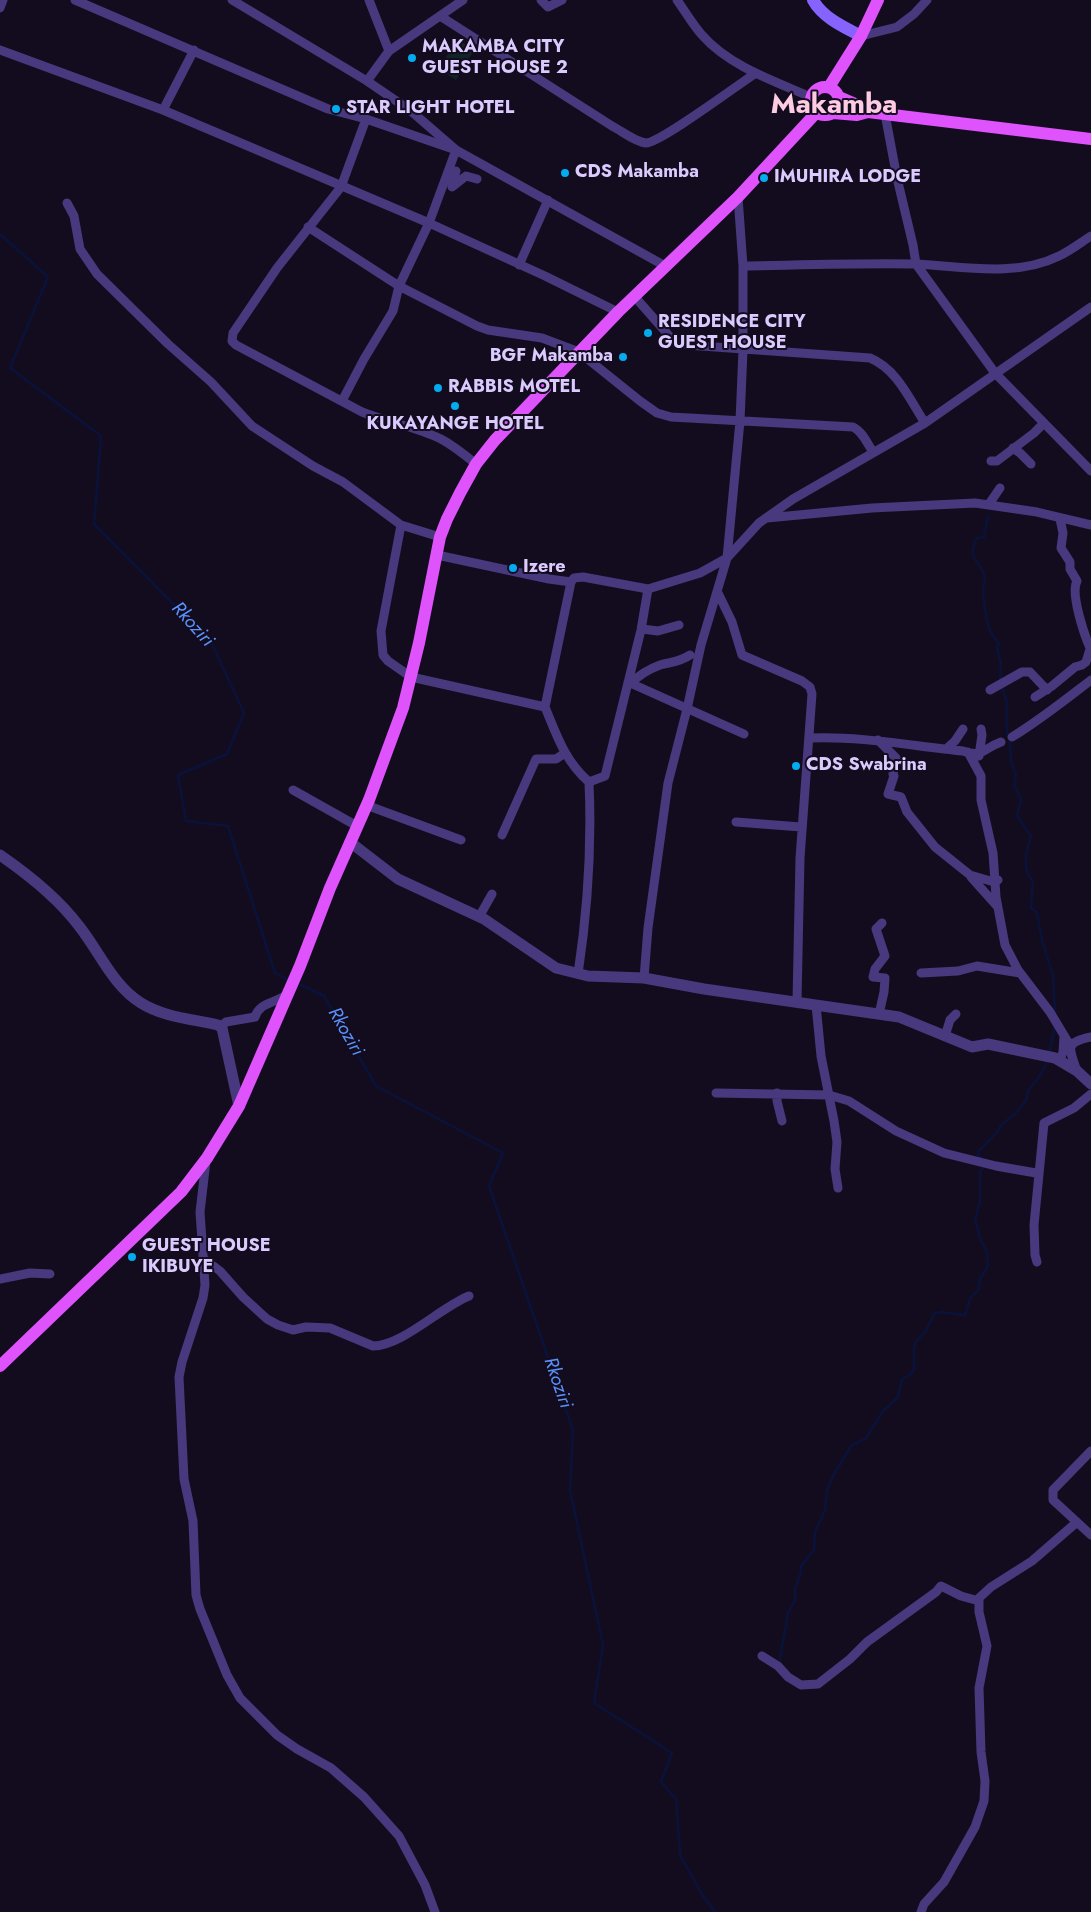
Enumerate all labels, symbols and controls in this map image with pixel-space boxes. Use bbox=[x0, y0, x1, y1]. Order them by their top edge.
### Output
place label: MAKAMBA CITY GUEST HOUSE 2 bbox=[422, 37, 568, 80]
marker: MAKAMBA CITY GUEST HOUSE 2 bbox=[406, 52, 418, 64]
district label: Makamba bbox=[771, 89, 897, 123]
place label: STAR LIGHT HOTEL bbox=[346, 98, 514, 120]
marker: STAR LIGHT HOTEL bbox=[330, 103, 342, 115]
place label: CDS Makamba bbox=[575, 162, 699, 184]
marker: CDS Makamba bbox=[559, 167, 571, 179]
place label: IMUHIRA LODGE bbox=[774, 167, 921, 189]
marker: IMUHIRA LODGE bbox=[758, 172, 770, 184]
place label: RESIDENCE CITY GUEST HOUSE bbox=[658, 312, 806, 354]
marker: RESIDENCE CITY GUEST HOUSE bbox=[642, 327, 654, 339]
place label: BGF Makamba bbox=[490, 346, 613, 368]
marker: BGF Makamba bbox=[617, 351, 629, 363]
place label: RABBIS MOTEL bbox=[448, 377, 580, 399]
marker: RABBIS MOTEL bbox=[432, 382, 444, 394]
marker: KUKAYANGE HOTEL bbox=[449, 400, 461, 412]
place label: KUKAYANGE HOTEL bbox=[366, 414, 544, 436]
place label: Izere bbox=[523, 557, 566, 579]
marker: Izere bbox=[507, 562, 519, 574]
water label: Rkoziri bbox=[166, 598, 218, 652]
place label: CDS Swabrina bbox=[806, 755, 927, 777]
marker: CDS Swabrina bbox=[790, 760, 802, 772]
water label: Rkoziri bbox=[322, 1004, 368, 1060]
place label: GUEST HOUSE IKIBUYE bbox=[142, 1236, 271, 1278]
marker: GUEST HOUSE IKIBUYE bbox=[126, 1251, 138, 1263]
water label: Rkoziri bbox=[538, 1355, 576, 1411]

